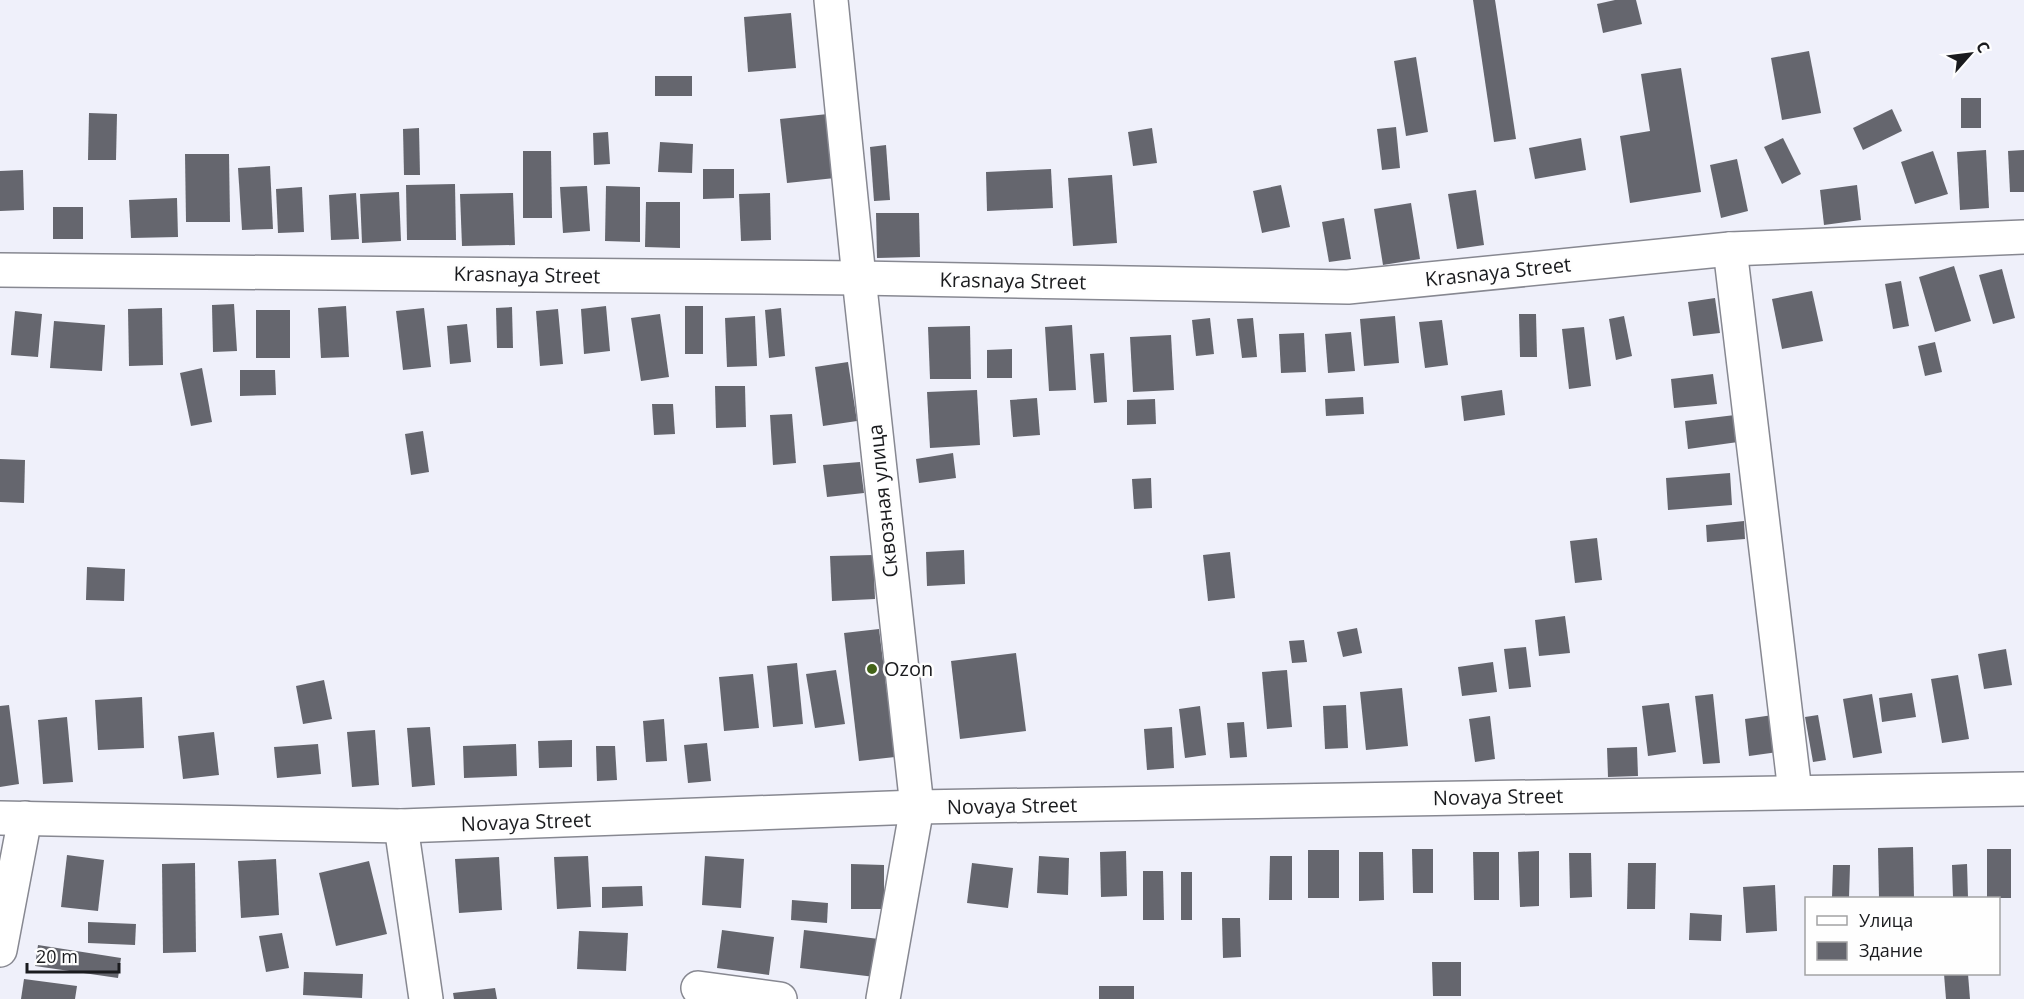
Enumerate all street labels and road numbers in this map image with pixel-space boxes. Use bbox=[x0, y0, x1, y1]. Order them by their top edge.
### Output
street label: Krasnaya Street bbox=[1424, 250, 1572, 293]
street label: Krasnaya Street bbox=[453, 260, 601, 289]
street label: Krasnaya Street bbox=[939, 266, 1087, 295]
street label: Сквозная улица bbox=[861, 423, 904, 579]
street label: Novaya Street bbox=[1433, 782, 1563, 811]
street label: Novaya Street bbox=[947, 791, 1077, 820]
street label: Novaya Street bbox=[460, 806, 592, 837]

